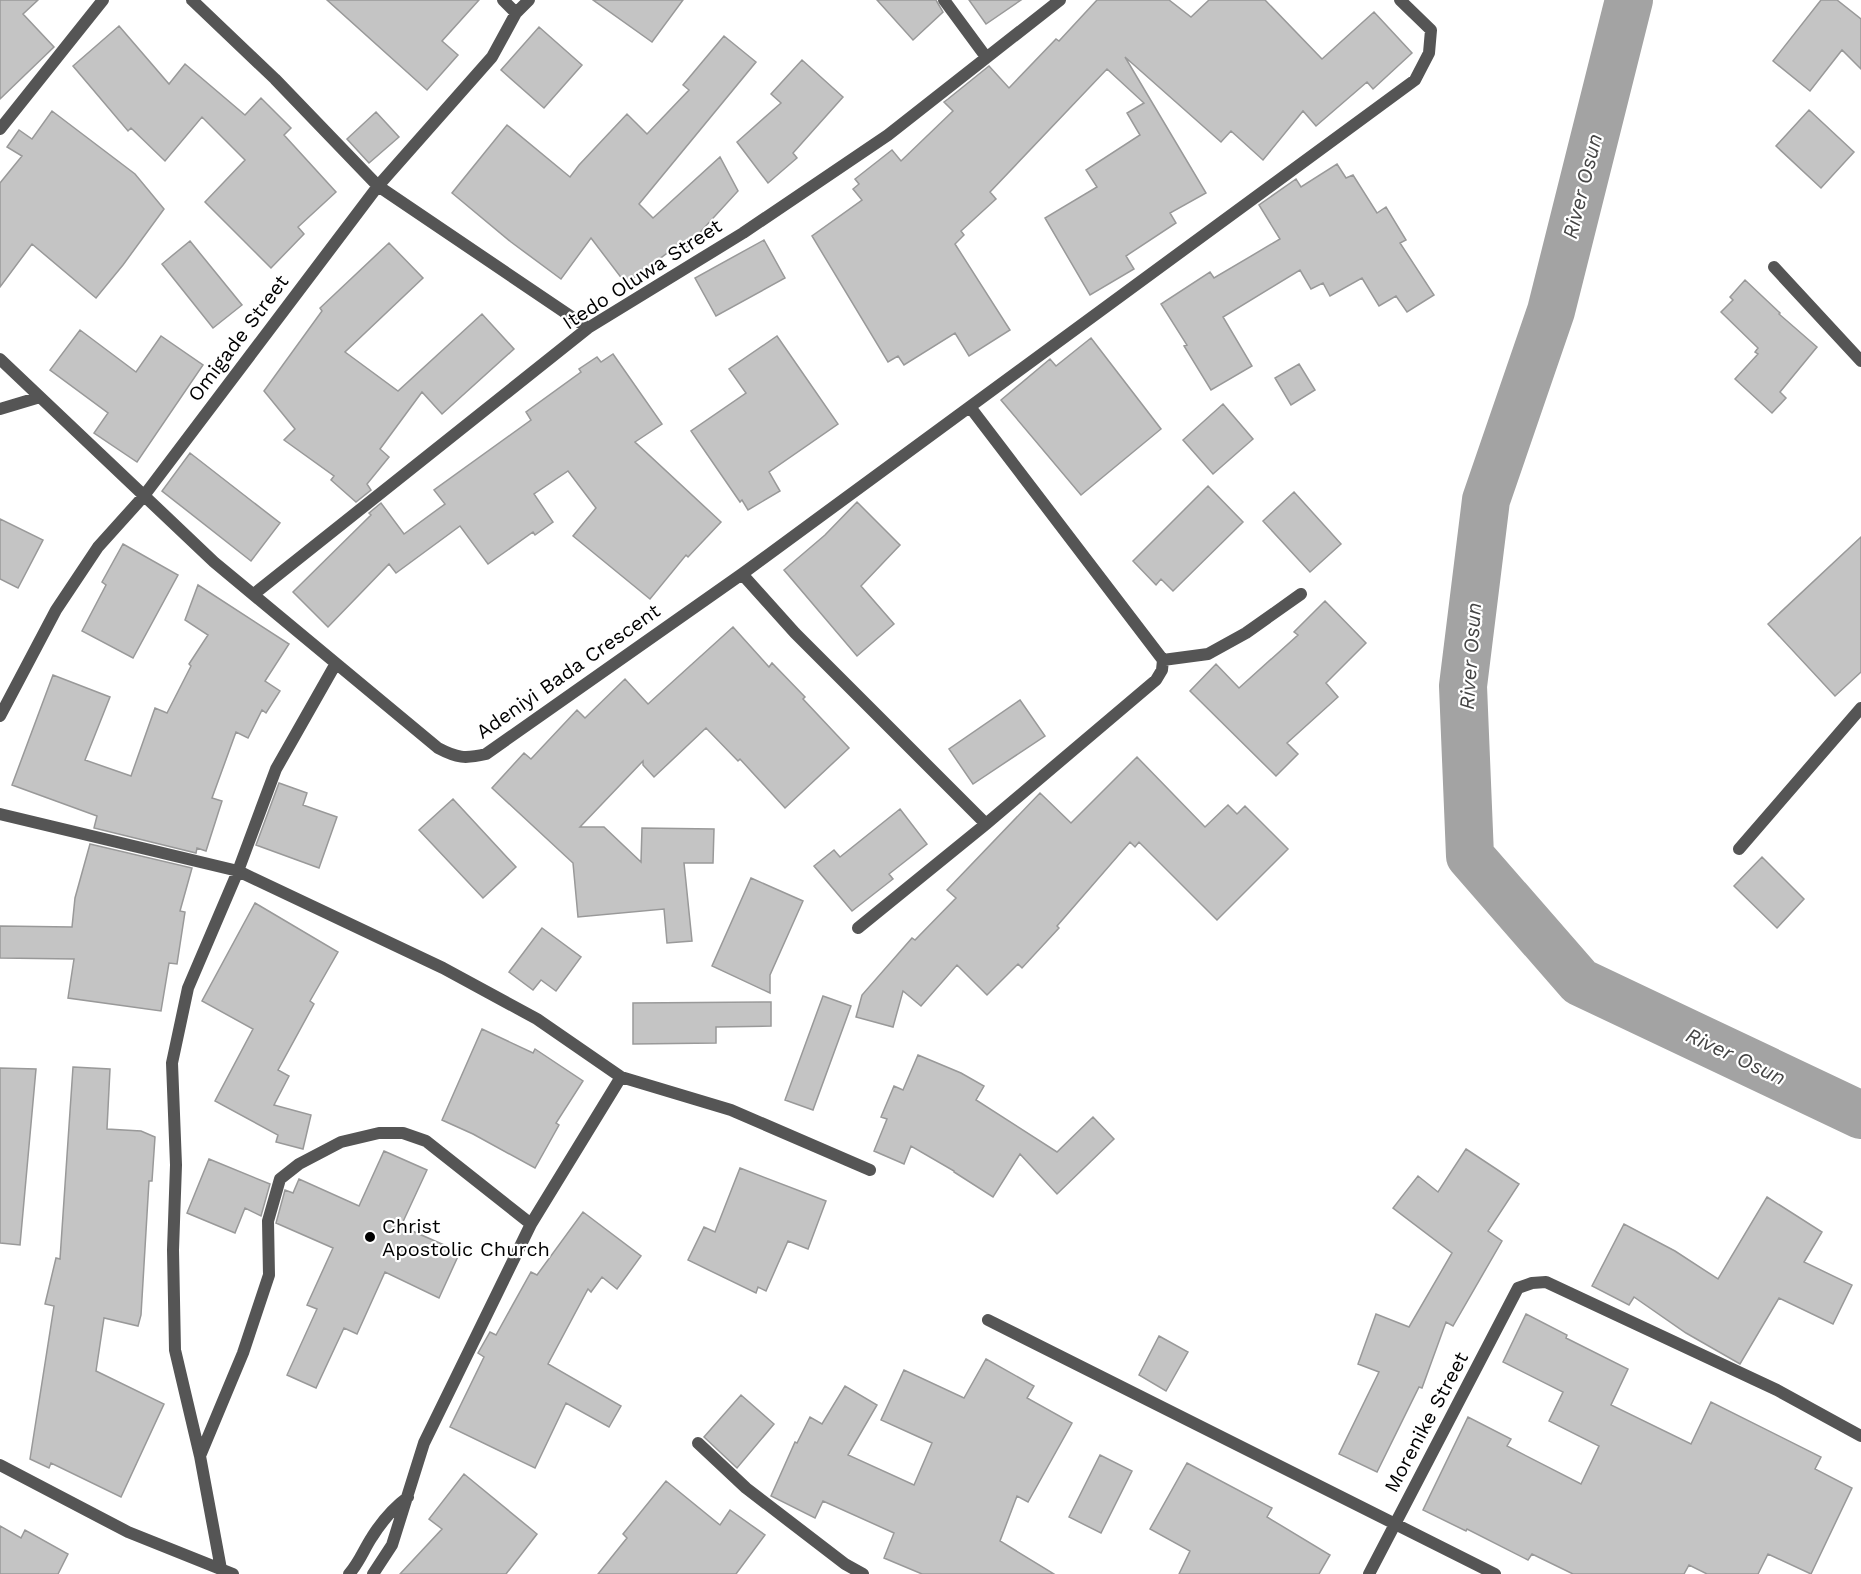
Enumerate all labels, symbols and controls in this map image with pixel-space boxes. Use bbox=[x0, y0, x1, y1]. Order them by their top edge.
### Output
water label: River Osun bbox=[1557, 131, 1607, 241]
street label: Itedo Oluwa Street bbox=[558, 213, 727, 334]
street label: Omigade Street bbox=[183, 269, 294, 406]
street label: Adeniyi Bada Crescent bbox=[471, 598, 665, 744]
water label: River Osun bbox=[1454, 602, 1486, 710]
water label: River Osun bbox=[1682, 1022, 1790, 1090]
place label: Christ Apostolic Church bbox=[382, 1214, 550, 1261]
marker: Christ Apostolic Church bbox=[363, 1230, 377, 1244]
street label: Morenike Street bbox=[1379, 1347, 1473, 1496]

